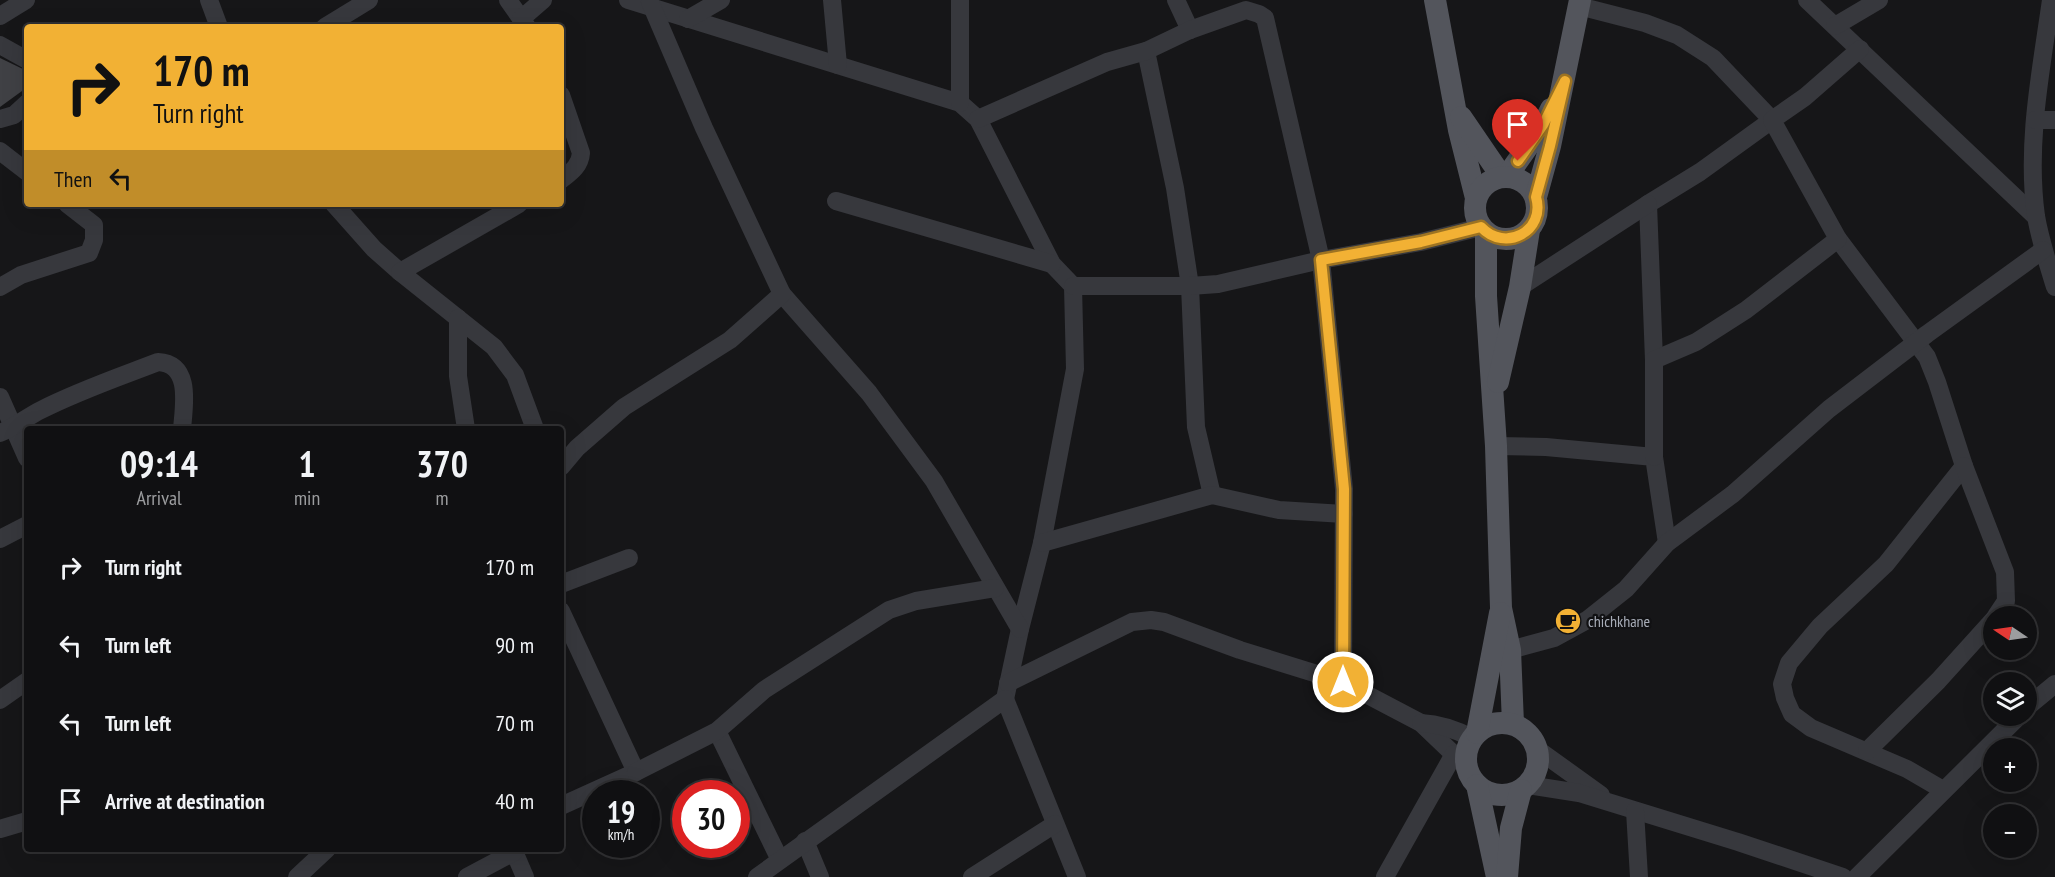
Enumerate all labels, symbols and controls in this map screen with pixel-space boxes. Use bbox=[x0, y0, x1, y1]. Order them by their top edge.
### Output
text: 170 m bbox=[153, 43, 250, 98]
icon: right bbox=[54, 48, 132, 126]
text: Turn right bbox=[153, 96, 244, 130]
pin bbox=[1492, 99, 1543, 161]
icon: arrive bbox=[1501, 108, 1534, 141]
icon: left bbox=[104, 162, 137, 195]
text: Then bbox=[54, 165, 92, 193]
text: 09:14 bbox=[120, 440, 198, 487]
text: 1 bbox=[298, 440, 316, 487]
text: 370 bbox=[416, 440, 468, 487]
text: Arrival bbox=[136, 485, 182, 511]
text: min bbox=[294, 485, 320, 511]
text: m bbox=[436, 485, 449, 511]
icon: right bbox=[54, 551, 87, 584]
text: Turn right bbox=[105, 553, 182, 581]
text: 170 m bbox=[485, 553, 534, 581]
cafe icon: chichkhane bbox=[1553, 606, 1583, 636]
north arrow bbox=[1983, 606, 2037, 660]
map controls bbox=[1983, 606, 2037, 858]
place label: chichkhane bbox=[1588, 611, 1650, 631]
icon: left bbox=[54, 629, 87, 662]
text: Turn left bbox=[105, 631, 171, 659]
text: 90 m bbox=[495, 631, 534, 659]
position arrow bbox=[1311, 650, 1375, 714]
button: layers bbox=[1983, 672, 2037, 726]
icon: left bbox=[54, 707, 87, 740]
text: Turn left bbox=[105, 709, 171, 737]
text: 70 m bbox=[495, 709, 534, 737]
button: + bbox=[1983, 738, 2037, 792]
speed limit sign: 30 bbox=[672, 780, 750, 858]
icon: arrive bbox=[54, 785, 87, 818]
text: Arrive at destination bbox=[105, 787, 265, 815]
text: 40 m bbox=[495, 787, 534, 815]
text: 19 bbox=[607, 792, 635, 831]
button: − bbox=[1983, 804, 2037, 858]
text: km/h bbox=[608, 825, 634, 844]

